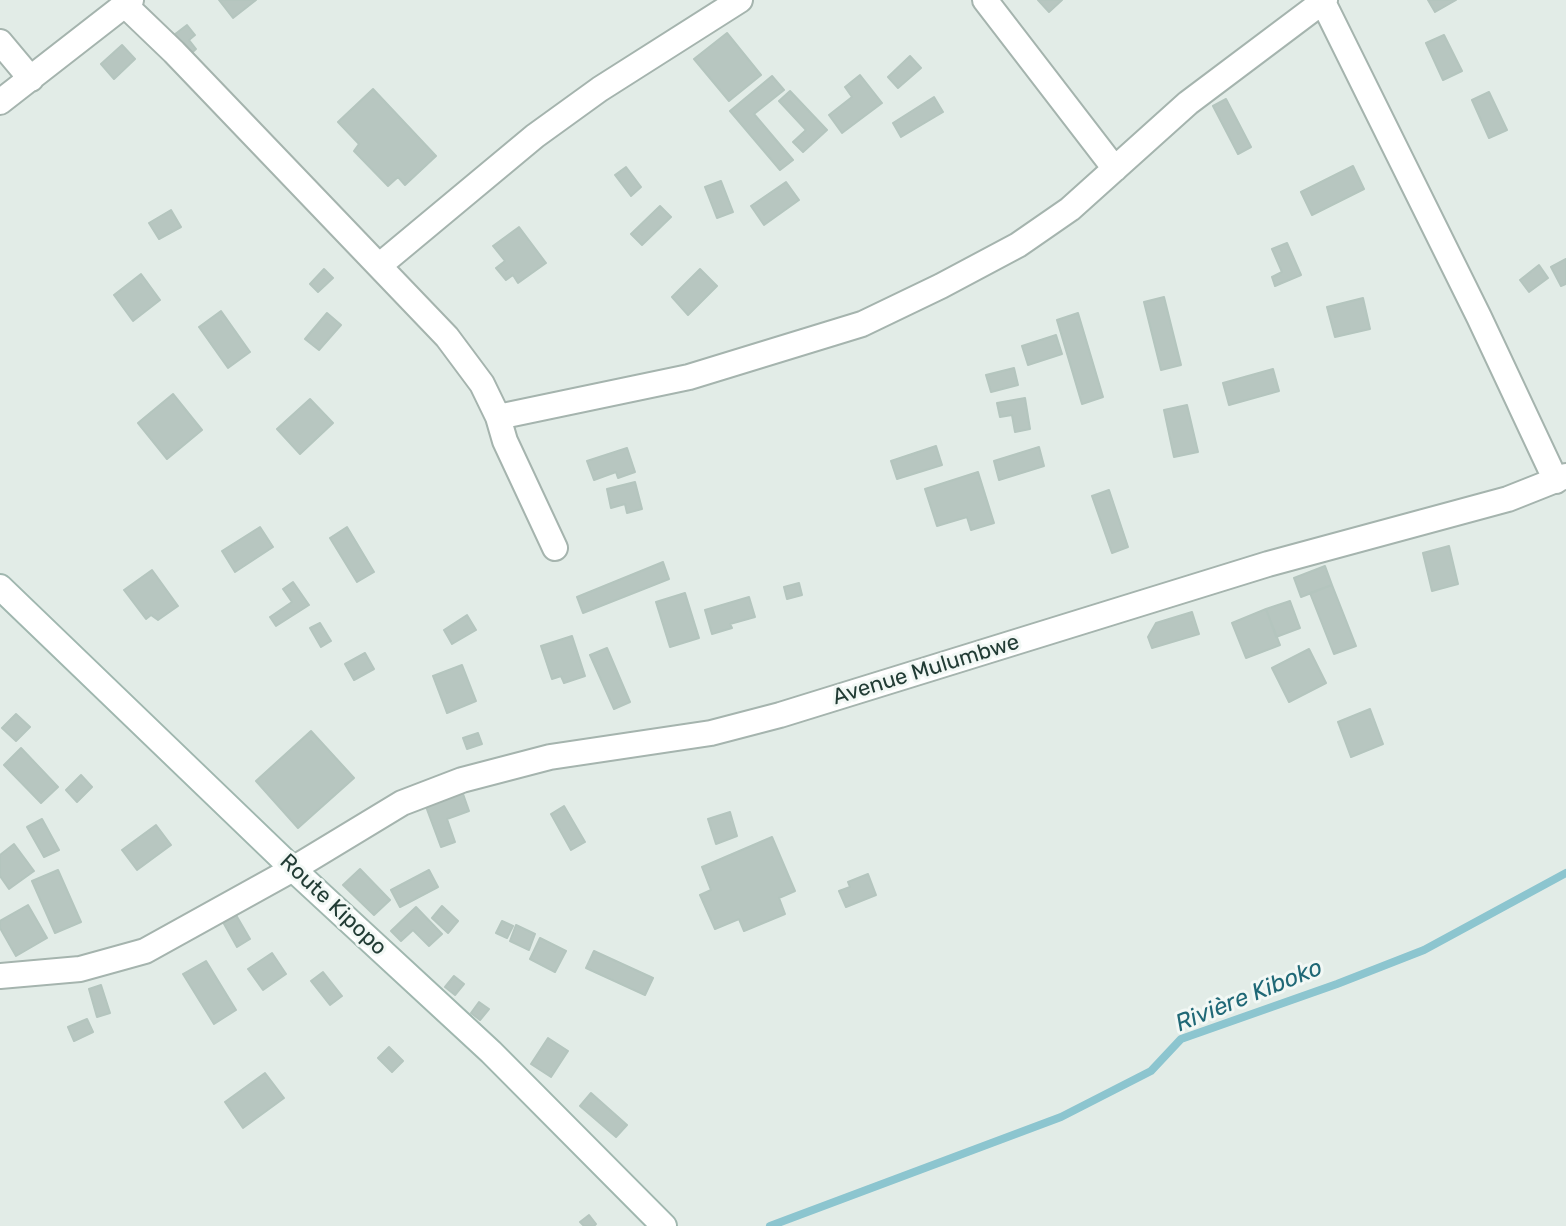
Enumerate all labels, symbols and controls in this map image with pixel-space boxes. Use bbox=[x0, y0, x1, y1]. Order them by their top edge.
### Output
street label: Avenue Mulumbwe bbox=[829, 629, 1023, 711]
street label: Route Kipopo bbox=[274, 849, 392, 961]
water label: Rivière Kiboko bbox=[1171, 953, 1327, 1039]

